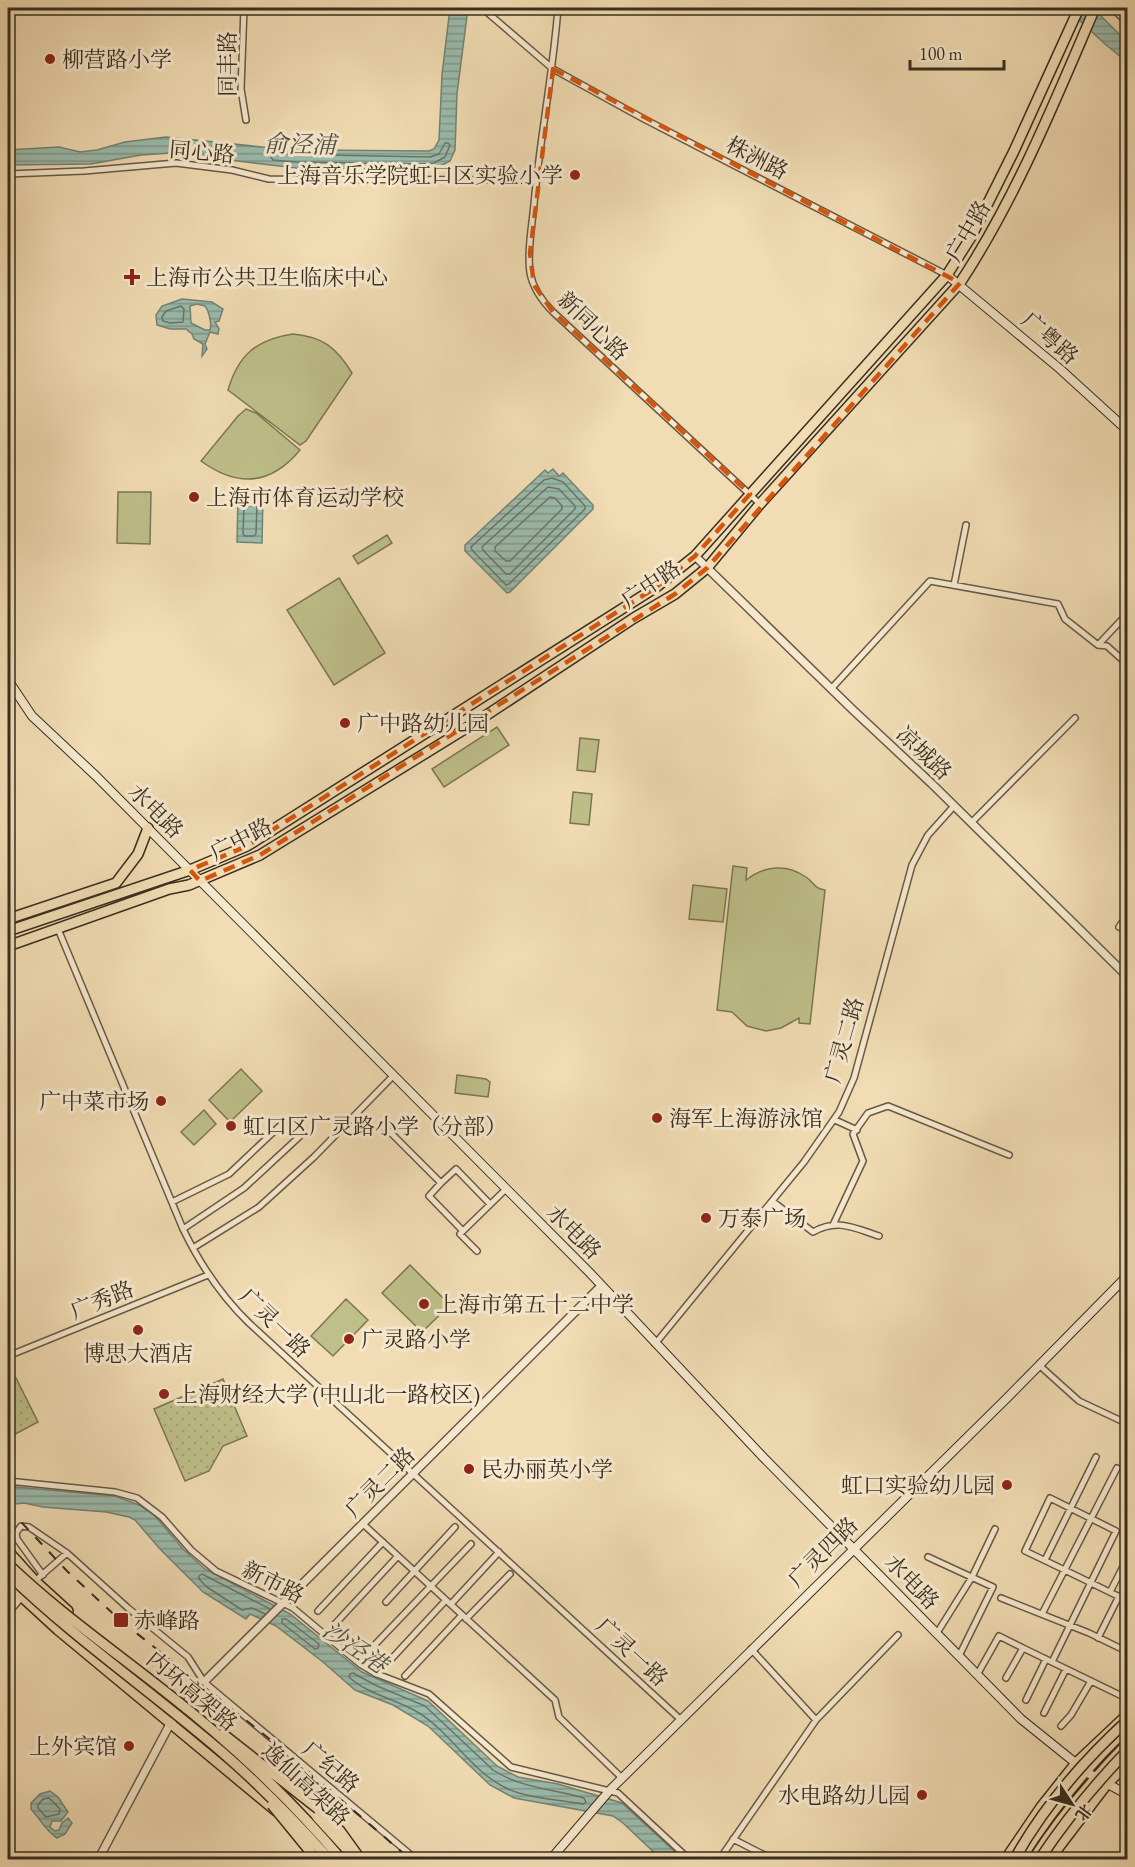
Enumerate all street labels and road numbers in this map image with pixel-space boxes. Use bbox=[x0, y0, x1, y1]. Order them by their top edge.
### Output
street label: 同丰路 bbox=[213, 31, 242, 97]
street label: 株洲路 bbox=[721, 130, 793, 186]
street label: 同心路 bbox=[168, 135, 236, 169]
street label: 广中路 bbox=[939, 195, 997, 267]
street label: 新同心路 bbox=[551, 285, 635, 367]
street label: 广粤路 bbox=[1016, 305, 1084, 371]
street label: 广中路 bbox=[616, 554, 686, 614]
street label: 凉城路 bbox=[890, 720, 958, 786]
street label: 水电路 bbox=[122, 777, 190, 845]
street label: 广中路 bbox=[205, 811, 277, 867]
street label: 广灵二路 bbox=[818, 994, 870, 1086]
street label: 水电路 bbox=[540, 1198, 608, 1266]
street label: 广秀路 bbox=[66, 1274, 138, 1326]
street label: 广灵一路 bbox=[233, 1282, 317, 1364]
street label: 广灵二路 bbox=[339, 1441, 421, 1523]
street label: 广灵四路 bbox=[782, 1511, 864, 1593]
street label: 水电路 bbox=[879, 1548, 945, 1616]
street label: 新市路 bbox=[237, 1554, 309, 1610]
street label: 广灵一路 bbox=[590, 1611, 674, 1693]
street label: 内环高架路 bbox=[141, 1645, 243, 1737]
street label: 广纪路 bbox=[296, 1735, 366, 1799]
street label: 逸仙高架路 bbox=[256, 1736, 356, 1832]

